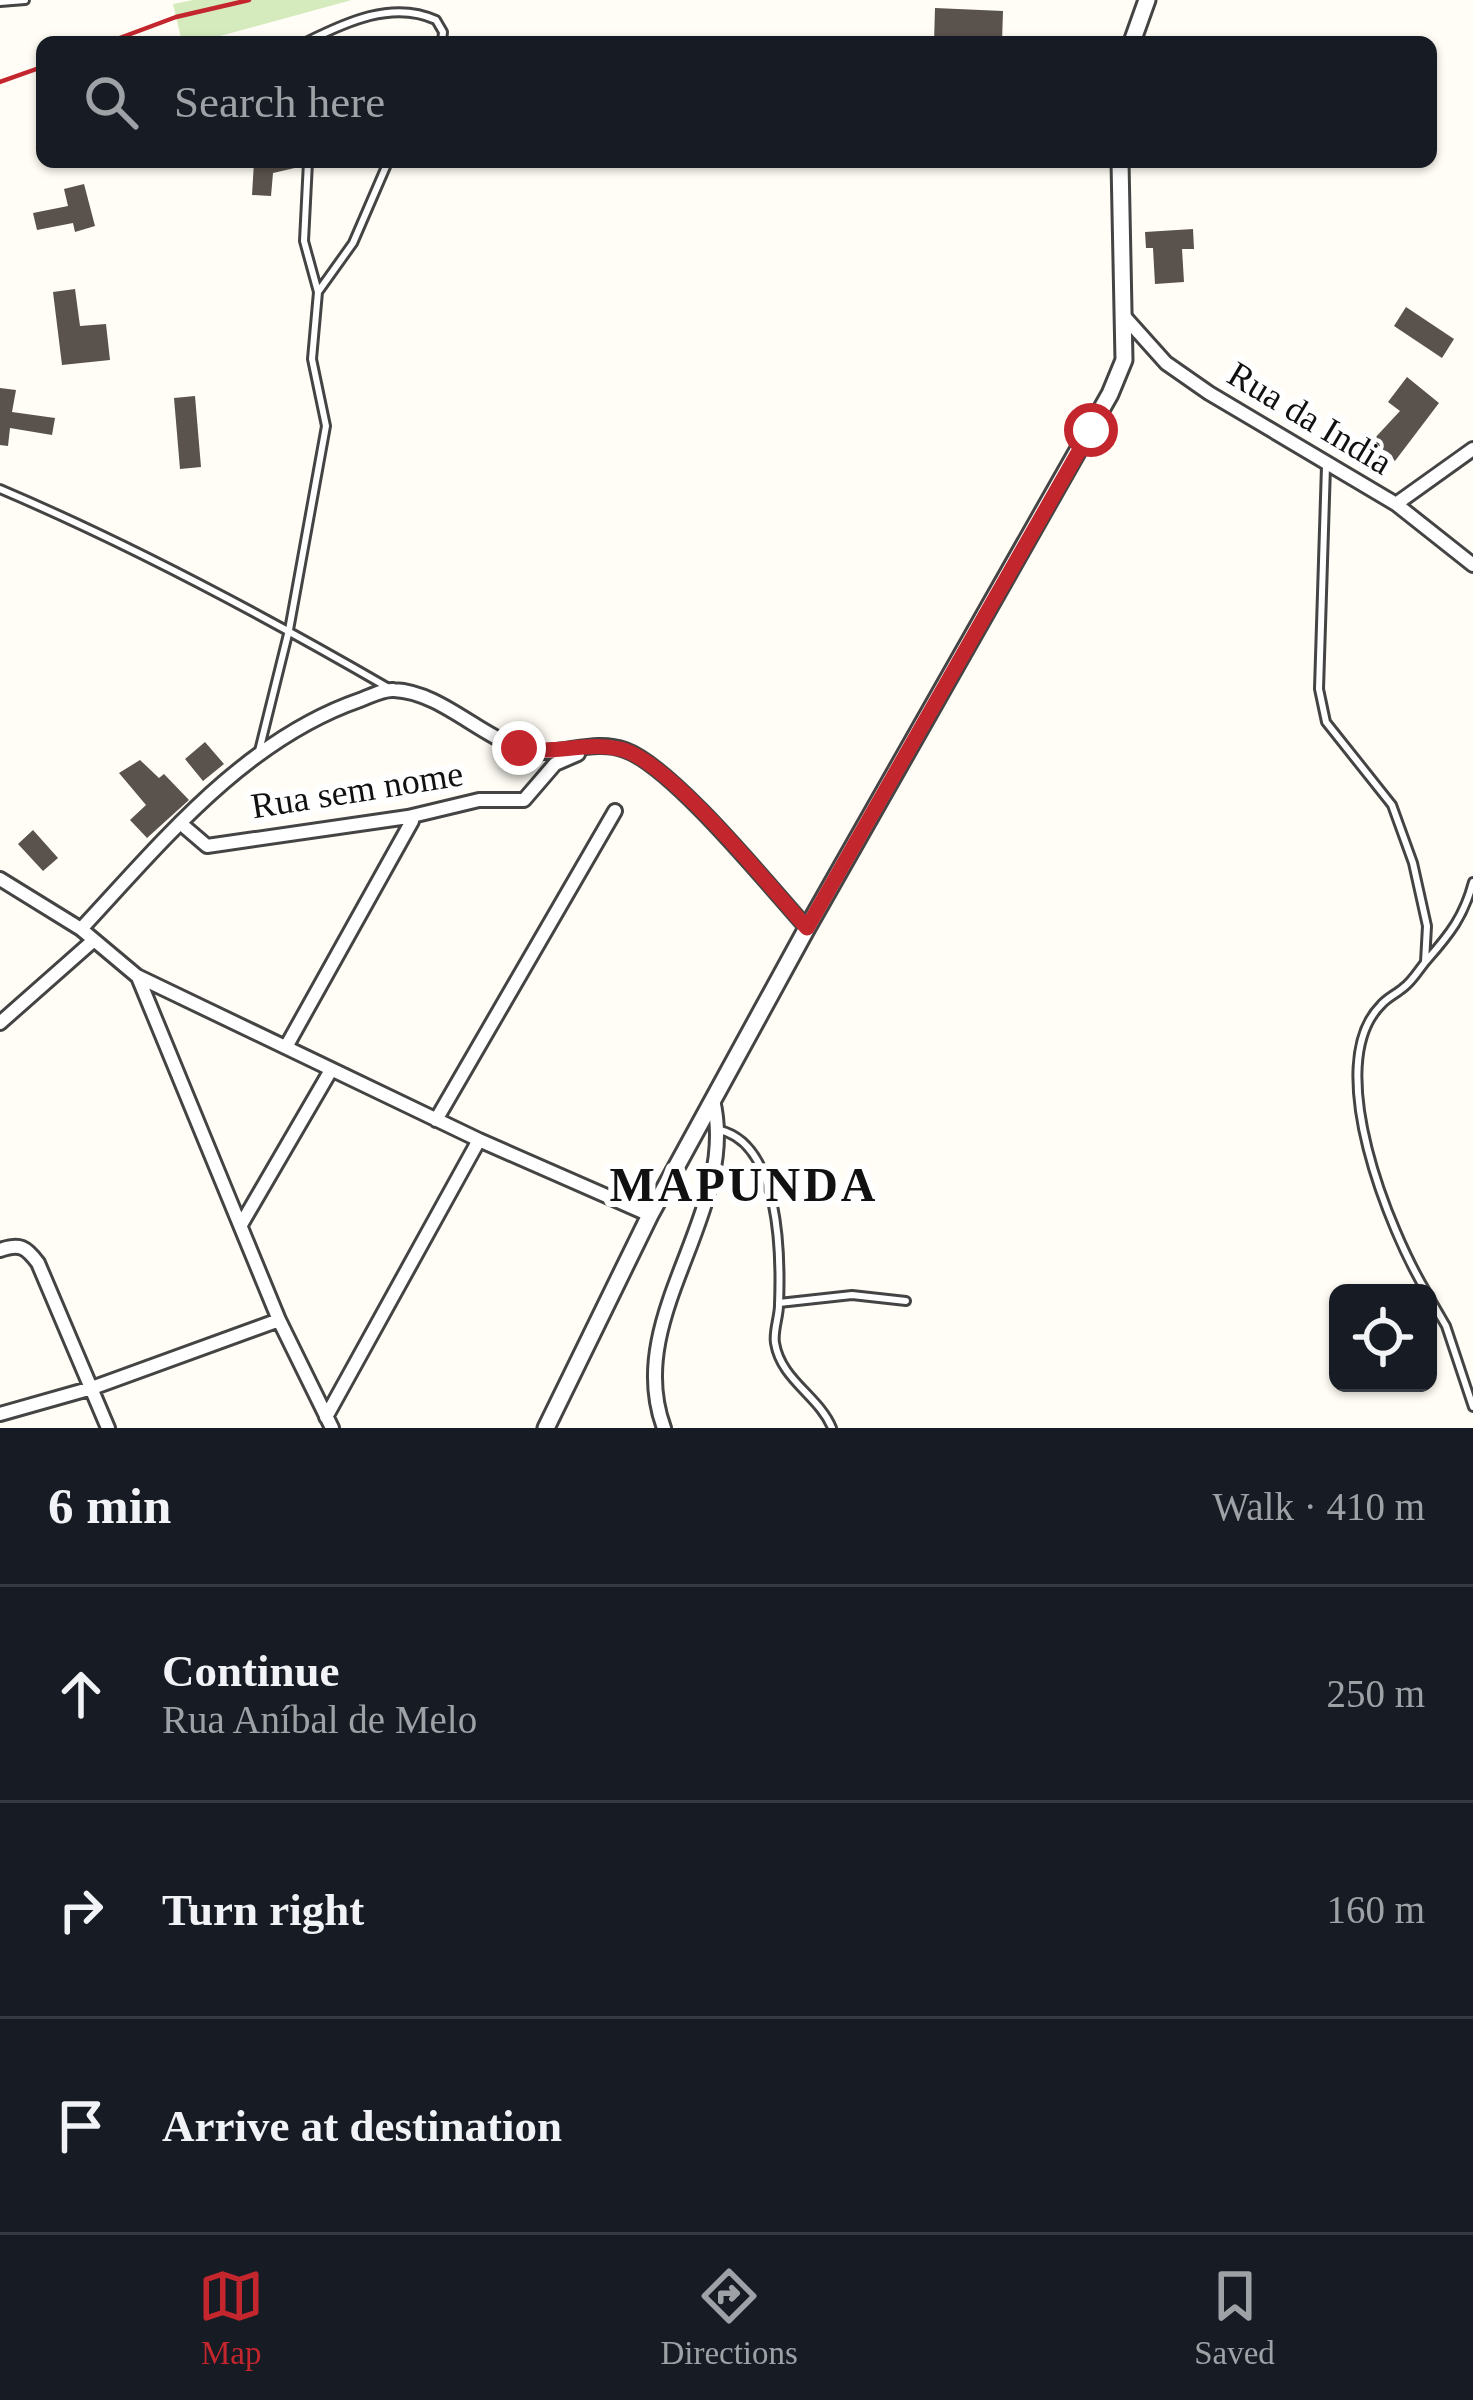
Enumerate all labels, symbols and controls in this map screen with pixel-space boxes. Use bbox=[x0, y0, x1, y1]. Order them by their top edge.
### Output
search box bbox=[36, 36, 1437, 168]
icon: search bbox=[78, 69, 144, 135]
text: Search here bbox=[174, 77, 385, 127]
street label: Rua da India bbox=[1221, 353, 1399, 483]
route start bbox=[1064, 403, 1118, 457]
route end bbox=[492, 721, 546, 775]
street label: Rua sem nome bbox=[248, 754, 466, 826]
district label: MAPUNDA bbox=[610, 1158, 878, 1211]
map controls bbox=[1329, 1284, 1437, 1392]
button: locate bbox=[1329, 1284, 1437, 1392]
text: 6 min bbox=[48, 1478, 171, 1534]
text: Walk · 410 m bbox=[1213, 1485, 1425, 1528]
text: Continue bbox=[162, 1646, 340, 1696]
icon: ahead bbox=[48, 1661, 114, 1727]
text: 250 m bbox=[1326, 1672, 1425, 1715]
text: Rua Aníbal de Melo bbox=[162, 1698, 477, 1741]
icon: right bbox=[48, 1877, 114, 1943]
text: Turn right bbox=[162, 1885, 364, 1935]
text: 160 m bbox=[1326, 1888, 1425, 1931]
icon: arrive bbox=[48, 2093, 114, 2159]
text: Arrive at destination bbox=[162, 2101, 562, 2151]
tab: Map bbox=[198, 2263, 264, 2372]
tab: Directions bbox=[660, 2263, 798, 2372]
tab: Saved bbox=[1194, 2263, 1275, 2372]

